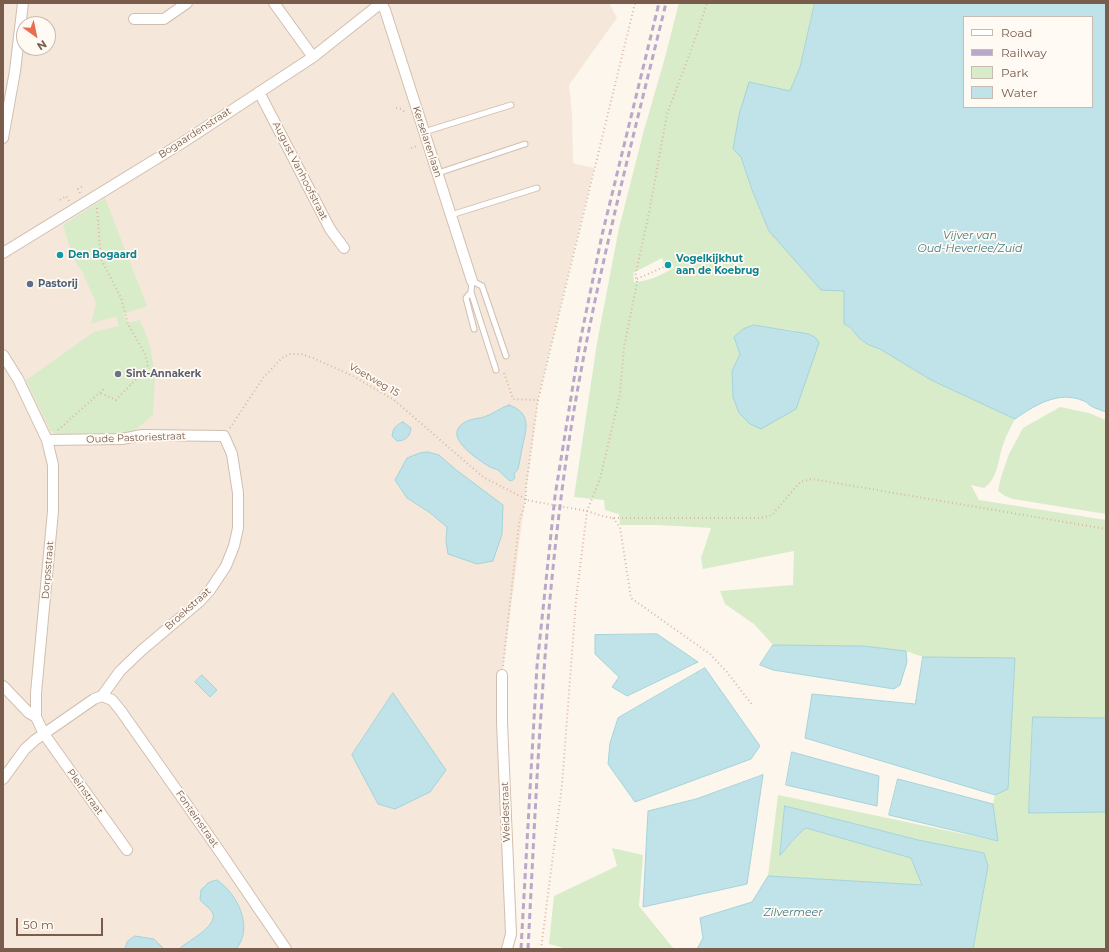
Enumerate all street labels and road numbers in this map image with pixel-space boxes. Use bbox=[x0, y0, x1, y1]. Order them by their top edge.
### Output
street label: Bogaardenstraat bbox=[156, 105, 234, 161]
street label: Kerselarenlaan bbox=[410, 105, 444, 179]
street label: August Vanhoofstraat bbox=[270, 120, 330, 222]
street label: Voetweg 15 bbox=[347, 361, 401, 399]
street label: Oude Pastoriestraat bbox=[86, 430, 186, 446]
street label: Dorpsstraat bbox=[39, 540, 57, 600]
street label: Broekstraat bbox=[162, 585, 214, 633]
street label: Pleinstraat bbox=[64, 767, 106, 817]
street label: Weidestraat bbox=[499, 782, 513, 842]
street label: Fonteinstraat bbox=[173, 788, 221, 850]

